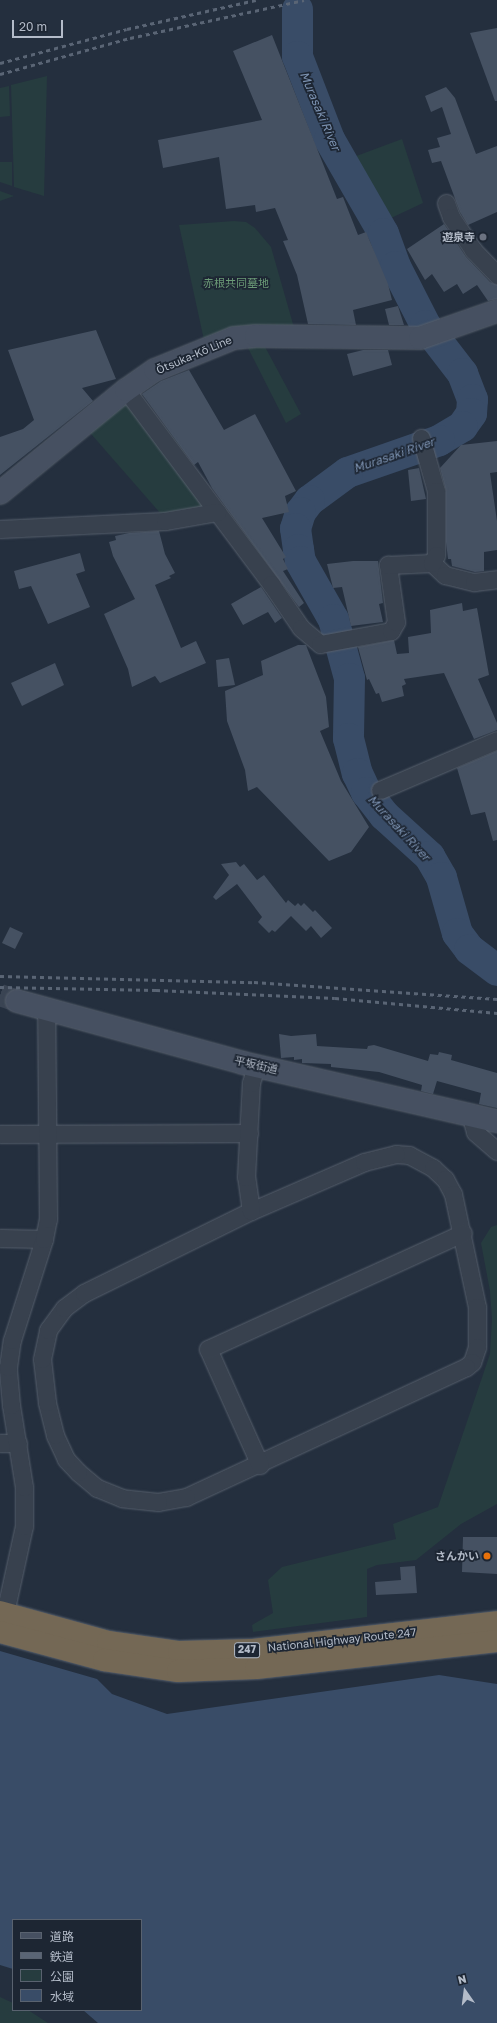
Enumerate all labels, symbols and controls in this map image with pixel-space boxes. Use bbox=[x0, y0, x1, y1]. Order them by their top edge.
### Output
scale bar bbox=[14, 12, 65, 38]
text: 20 m bbox=[19, 19, 47, 34]
water label: Murasaki River bbox=[297, 69, 343, 153]
place label: 遊泉寺 bbox=[442, 230, 475, 244]
marker: 遊泉寺 bbox=[478, 232, 488, 242]
park label: 赤根共同墓地 bbox=[203, 276, 269, 290]
street label: Ōtsuka-Kō Line bbox=[154, 333, 234, 377]
water label: Murasaki River bbox=[352, 434, 436, 476]
water label: Murasaki River bbox=[365, 792, 433, 864]
street label: 平坂街道 bbox=[233, 1054, 279, 1076]
place label: さんかい bbox=[435, 1549, 479, 1563]
marker: さんかい bbox=[482, 1551, 492, 1561]
street label: National Highway Route 247 bbox=[267, 1626, 417, 1654]
road number: 247 bbox=[234, 1642, 260, 1658]
legend bbox=[12, 1919, 142, 2011]
text: 道路 bbox=[50, 1929, 74, 1944]
text: 鉄道 bbox=[50, 1949, 74, 1964]
text: 公園 bbox=[50, 1969, 74, 1984]
north arrow bbox=[445, 1971, 485, 2011]
text: N bbox=[456, 1972, 468, 1986]
text: 水域 bbox=[50, 1989, 74, 2004]

